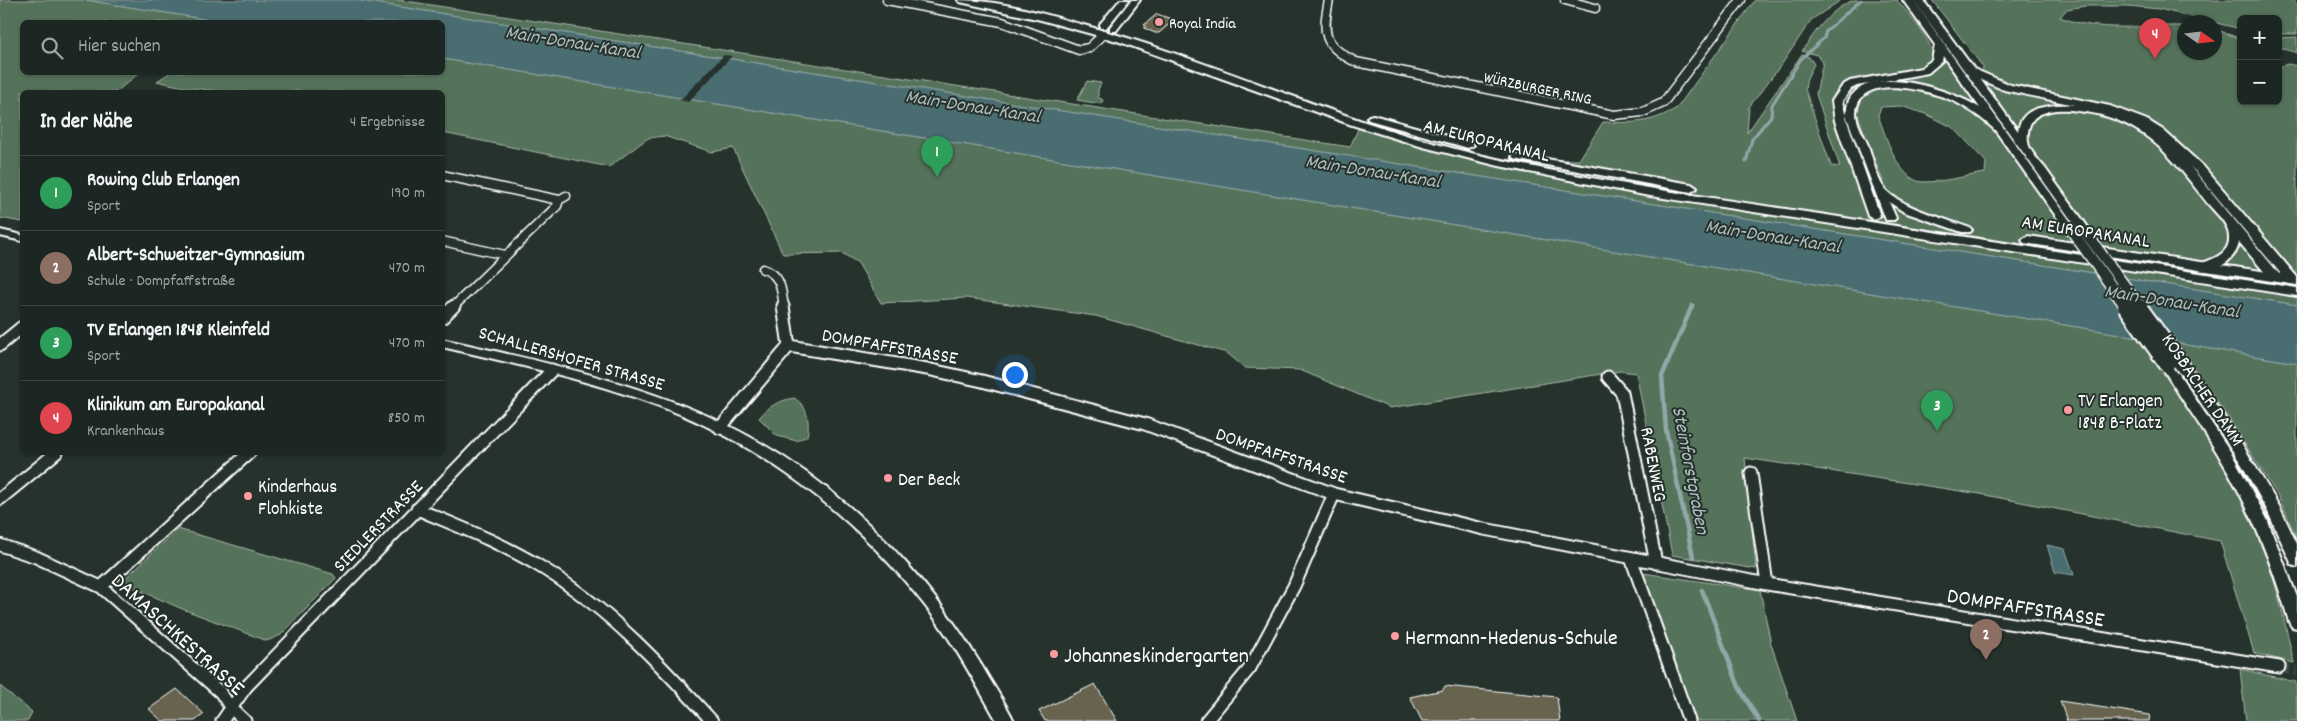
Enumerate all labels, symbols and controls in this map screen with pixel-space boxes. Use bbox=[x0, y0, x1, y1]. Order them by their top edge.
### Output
place label: Royal India bbox=[1169, 13, 1236, 36]
north arrow bbox=[2177, 15, 2222, 60]
map controls bbox=[2237, 15, 2282, 105]
button: + bbox=[2237, 15, 2282, 60]
marker: Royal India bbox=[1153, 16, 1165, 28]
pin: 4 bbox=[2139, 18, 2171, 59]
water label: Main-Donau-Kanal bbox=[503, 19, 644, 69]
search box bbox=[20, 20, 445, 75]
icon: search bbox=[38, 34, 66, 62]
text: Hier suchen bbox=[78, 34, 161, 61]
button: − bbox=[2237, 60, 2282, 105]
street label: WÜRZBURGER RING bbox=[1481, 67, 1594, 112]
water label: Main-Donau-Kanal bbox=[903, 83, 1044, 133]
text: In der Nähe bbox=[40, 108, 132, 138]
text: 4 Ergebnisse bbox=[350, 111, 425, 134]
street label: AM EUROPAKANAL bbox=[1420, 114, 1552, 171]
pin: 1 bbox=[921, 136, 953, 177]
water label: Main-Donau-Kanal bbox=[1303, 148, 1444, 198]
text: Rowing Club Erlangen bbox=[87, 168, 240, 195]
text: 1 bbox=[54, 182, 58, 205]
text: 190 m bbox=[391, 182, 425, 205]
text: Sport bbox=[87, 195, 120, 218]
street label: AM EUROPAKANAL bbox=[2019, 210, 2152, 257]
water label: Main-Donau-Kanal bbox=[1703, 213, 1844, 263]
text: Albert-Schweitzer-Gymnasium bbox=[87, 243, 305, 270]
text: 2 bbox=[53, 257, 60, 280]
text: 470 m bbox=[389, 257, 425, 280]
text: Schule · Dompfaffstraße bbox=[87, 270, 235, 293]
water label: Main-Donau-Kanal bbox=[2102, 278, 2243, 328]
text: TV Erlangen 1848 Kleinfeld bbox=[87, 318, 270, 345]
street label: SCHALLERSHOFER STRASSE bbox=[475, 321, 667, 400]
street label: DOMPFAFFSTRASSE bbox=[819, 323, 960, 374]
street label: KOSBACHER DAMM bbox=[2153, 329, 2249, 453]
text: 3 bbox=[52, 332, 60, 355]
text: 470 m bbox=[389, 332, 425, 355]
text: Sport bbox=[87, 345, 120, 368]
your location bbox=[1002, 362, 1028, 388]
place label: TV Erlangen 1848 B-Platz bbox=[2078, 389, 2162, 438]
pin: 3 bbox=[1921, 390, 1953, 431]
text: Klinikum am Europakanal bbox=[87, 393, 265, 420]
water label: Steinforstgraben bbox=[1663, 404, 1715, 537]
marker: TV Erlangen 1848 B-Platz bbox=[2062, 404, 2074, 416]
text: 4 bbox=[53, 407, 59, 430]
text: 850 m bbox=[388, 407, 425, 430]
text: Krankenhaus bbox=[87, 420, 165, 443]
street label: DOMPFAFFSTRASSE bbox=[1212, 422, 1350, 493]
street label: RABENWEG bbox=[1631, 425, 1672, 504]
place label: Der Beck bbox=[898, 468, 961, 495]
marker: Der Beck bbox=[882, 472, 894, 484]
place label: Kinderhaus Flohkiste bbox=[258, 475, 337, 524]
street label: SIEDLERSTRASSE bbox=[328, 475, 431, 580]
marker: Kinderhaus Flohkiste bbox=[242, 490, 254, 502]
street label: DAMASCHKESTRASSE bbox=[103, 567, 251, 704]
street label: DOMPFAFFSTRASSE bbox=[1945, 582, 2106, 637]
pin: 2 bbox=[1970, 619, 2002, 660]
place label: Hermann-Hedenus-Schule bbox=[1405, 624, 1618, 655]
marker: Hermann-Hedenus-Schule bbox=[1389, 630, 1401, 642]
place label: Johanneskindergarten bbox=[1064, 642, 1249, 673]
marker: Johanneskindergarten bbox=[1048, 648, 1060, 660]

